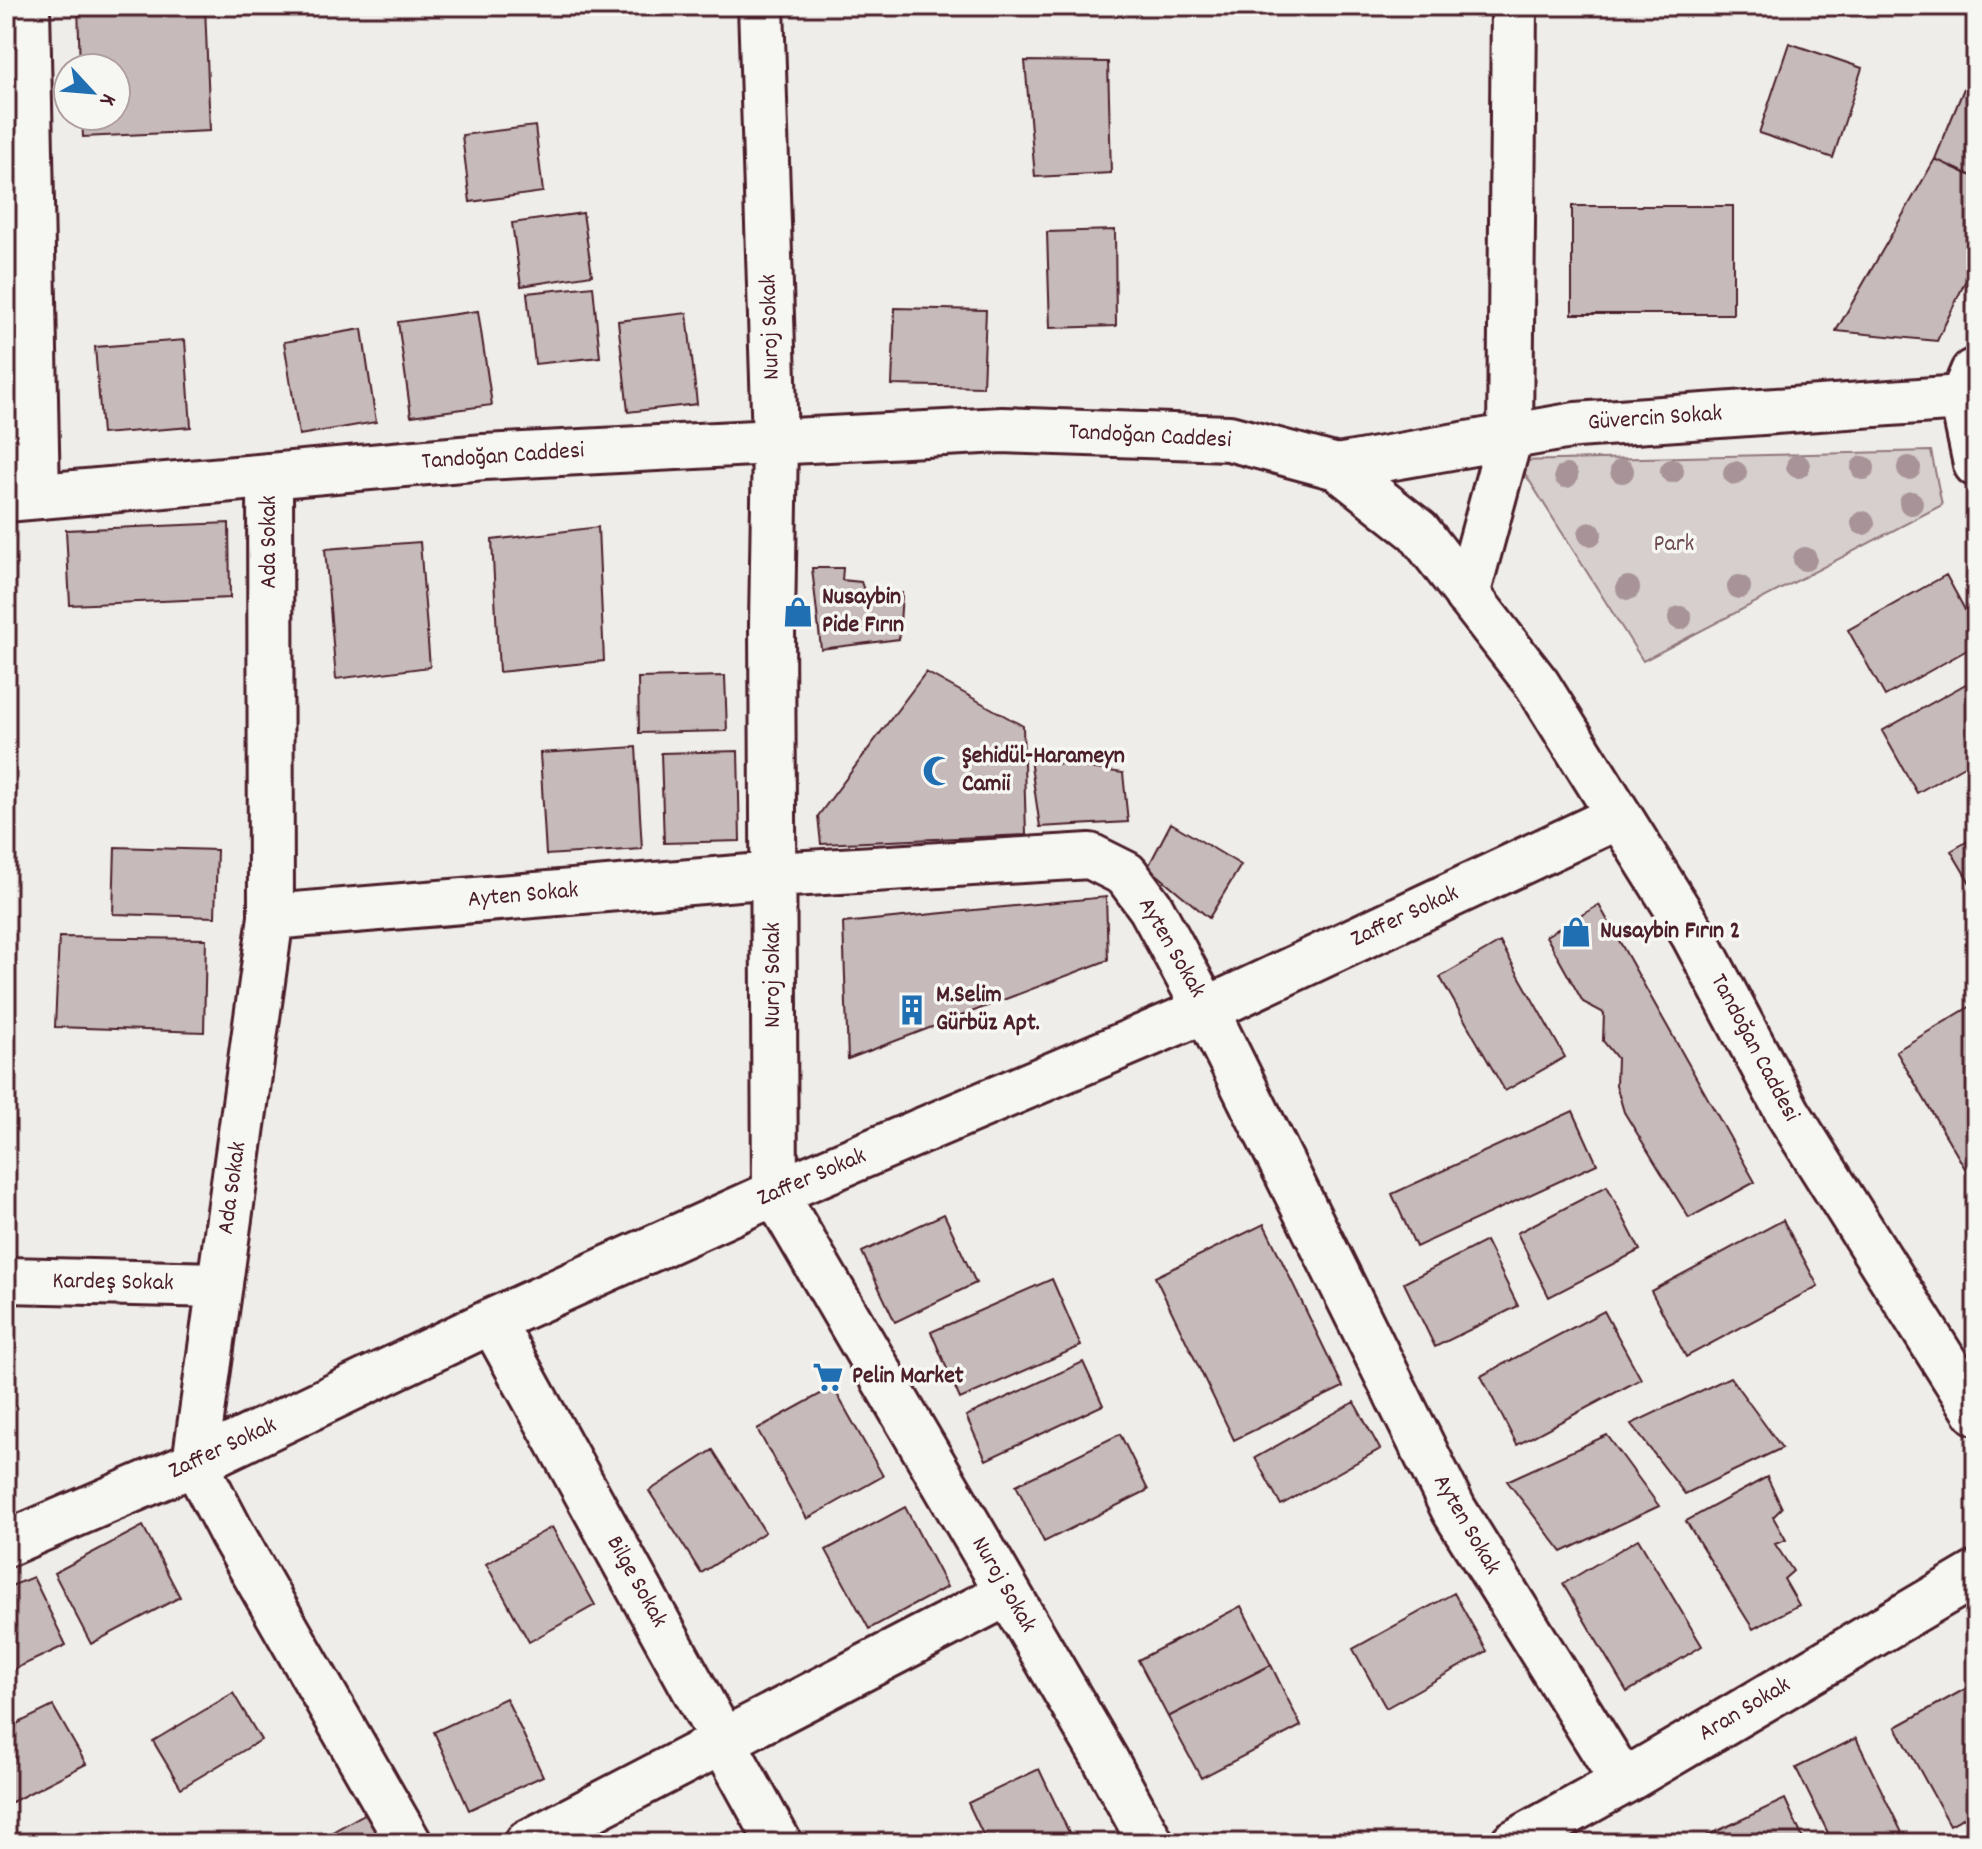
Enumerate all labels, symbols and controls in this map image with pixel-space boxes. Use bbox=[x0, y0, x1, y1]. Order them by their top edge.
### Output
north arrow bbox=[52, 52, 132, 132]
text: K bbox=[91, 88, 123, 111]
street label: Nuroj Sokak bbox=[752, 274, 790, 380]
street label: Güvercin Sokak bbox=[1587, 397, 1723, 441]
street label: Tandoğan Caddesi bbox=[1068, 416, 1232, 458]
street label: Tandoğan Caddesi bbox=[421, 434, 585, 480]
street label: Ada Sokak bbox=[253, 495, 287, 589]
park label: Park bbox=[1654, 528, 1694, 562]
place label: Nusaybin Pide Fırın bbox=[822, 581, 904, 643]
shop icon: Nusaybin Pide Fırın bbox=[781, 595, 815, 629]
place label: Şehidül-Harameyn Camii bbox=[962, 740, 1125, 802]
mosque icon: Şehidül-Harameyn Camii bbox=[921, 754, 955, 788]
street label: Ayten Sokak bbox=[466, 874, 580, 918]
street label: Zaffer Sokak bbox=[1346, 877, 1464, 957]
street label: Ayten Sokak bbox=[1129, 891, 1213, 1005]
shop icon: Nusaybin Fırın 2 bbox=[1559, 915, 1593, 949]
place label: Nusaybin Fırın 2 bbox=[1600, 915, 1740, 949]
street label: Nuroj Sokak bbox=[757, 922, 791, 1028]
street label: Tandoğan Caddesi bbox=[1701, 968, 1807, 1128]
place label: M.Selim Gürbüz Apt. bbox=[936, 979, 1040, 1041]
building icon: M.Selim Gürbüz Apt. bbox=[895, 993, 929, 1027]
street label: Ada Sokak bbox=[210, 1139, 256, 1237]
street label: Zaffer Sokak bbox=[752, 1140, 872, 1216]
street label: Kardeş Sokak bbox=[52, 1265, 174, 1301]
supermarket icon: Pelin Market bbox=[811, 1360, 845, 1394]
place label: Pelin Market bbox=[852, 1360, 964, 1394]
street label: Zaffer Sokak bbox=[164, 1409, 282, 1489]
street label: Ayten Sokak bbox=[1424, 1468, 1508, 1582]
street label: Bilge Sokak bbox=[597, 1530, 675, 1634]
street label: Nuroj Sokak bbox=[962, 1531, 1044, 1639]
street label: Aran Sokak bbox=[1693, 1669, 1797, 1751]

